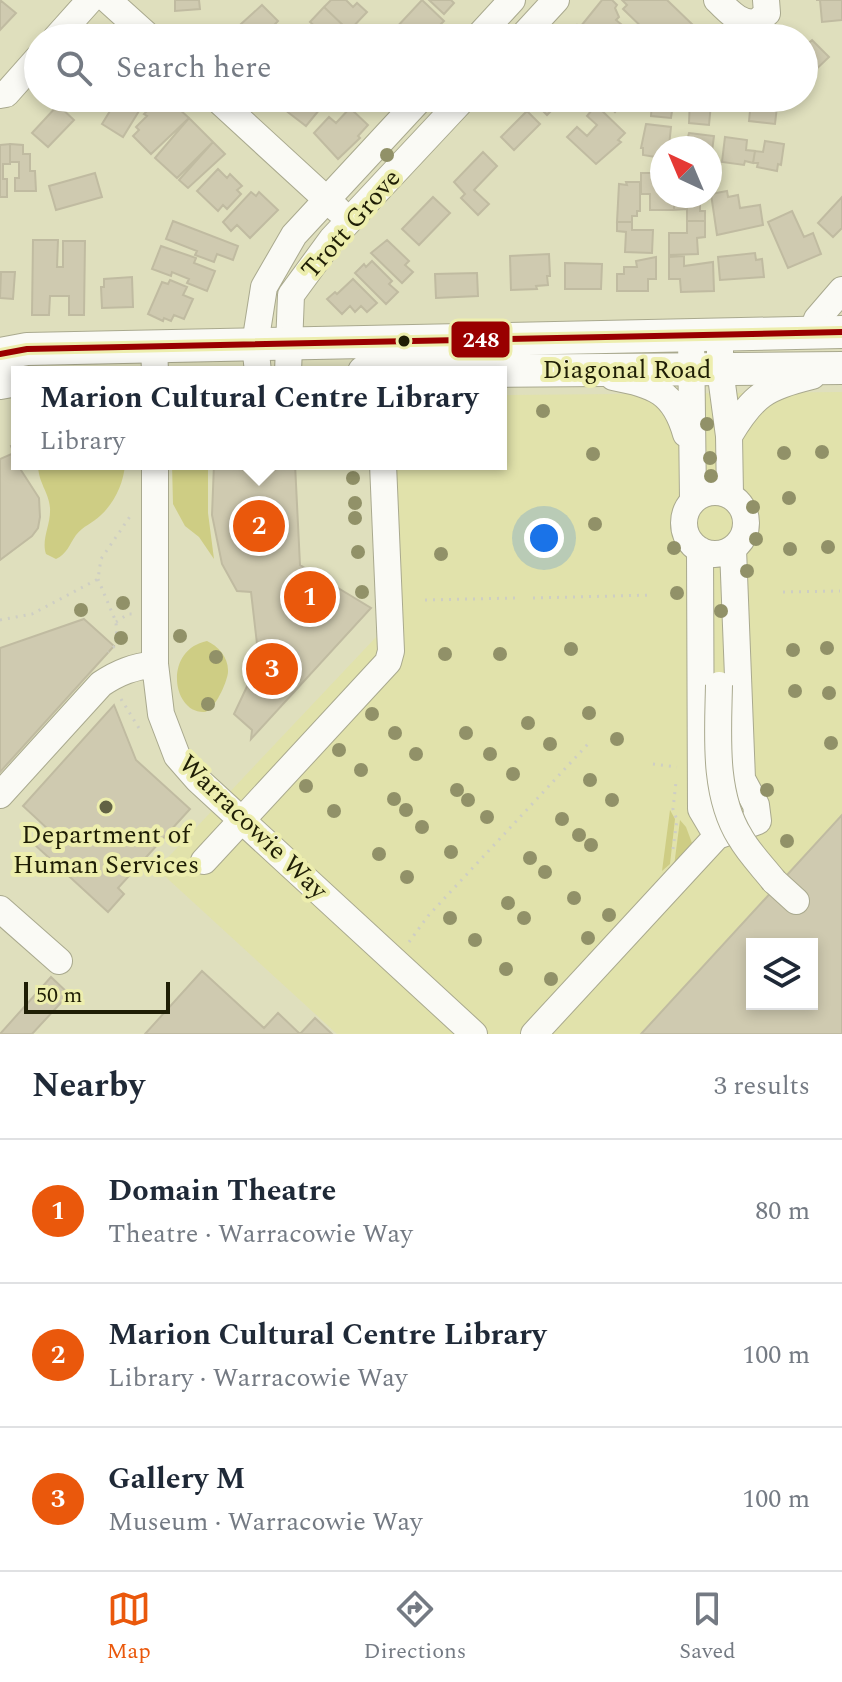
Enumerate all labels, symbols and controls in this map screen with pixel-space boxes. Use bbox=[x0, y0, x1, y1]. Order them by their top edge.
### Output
search box bbox=[24, 24, 818, 112]
text: Search here bbox=[116, 45, 272, 91]
icon: search bbox=[52, 46, 96, 90]
north arrow bbox=[650, 136, 722, 208]
street label: Trott Grove bbox=[291, 160, 411, 288]
line badge: 248 bbox=[450, 320, 511, 359]
text: 248 bbox=[462, 324, 500, 357]
unlabelled marker bbox=[396, 333, 412, 349]
street label: Diagonal Road bbox=[542, 350, 712, 390]
popup bbox=[11, 366, 507, 470]
text: Marion Cultural Centre Library bbox=[40, 375, 478, 421]
text: Library bbox=[40, 421, 125, 461]
pin: 2 bbox=[233, 496, 285, 556]
your location bbox=[524, 518, 564, 558]
pin: 1 bbox=[284, 567, 336, 627]
pin: 3 bbox=[246, 639, 298, 699]
street label: Warracowie Way bbox=[169, 745, 338, 910]
marker: Department of Human Services bbox=[97, 798, 115, 816]
place label: Department of Human Services bbox=[13, 815, 199, 885]
map controls bbox=[746, 938, 818, 1010]
button: layers bbox=[746, 938, 818, 1010]
scale bar bbox=[24, 978, 170, 1014]
text: 50 m bbox=[36, 979, 82, 1012]
text: Nearby bbox=[32, 1060, 145, 1112]
text: 3 results bbox=[714, 1066, 810, 1106]
text: Domain Theatre bbox=[108, 1168, 336, 1214]
text: 1 bbox=[51, 1191, 65, 1231]
text: 80 m bbox=[755, 1191, 810, 1231]
text: Theatre · Warracowie Way bbox=[108, 1214, 413, 1254]
text: Marion Cultural Centre Library bbox=[108, 1312, 546, 1358]
text: 2 bbox=[51, 1335, 65, 1375]
text: 100 m bbox=[742, 1335, 810, 1375]
text: Library · Warracowie Way bbox=[108, 1358, 407, 1398]
text: Gallery M bbox=[108, 1456, 245, 1502]
text: 3 bbox=[51, 1479, 65, 1519]
text: 100 m bbox=[742, 1479, 810, 1519]
text: Museum · Warracowie Way bbox=[108, 1502, 422, 1542]
tab: Map bbox=[106, 1587, 151, 1668]
tab: Directions bbox=[364, 1587, 466, 1668]
tab: Saved bbox=[679, 1587, 736, 1668]

